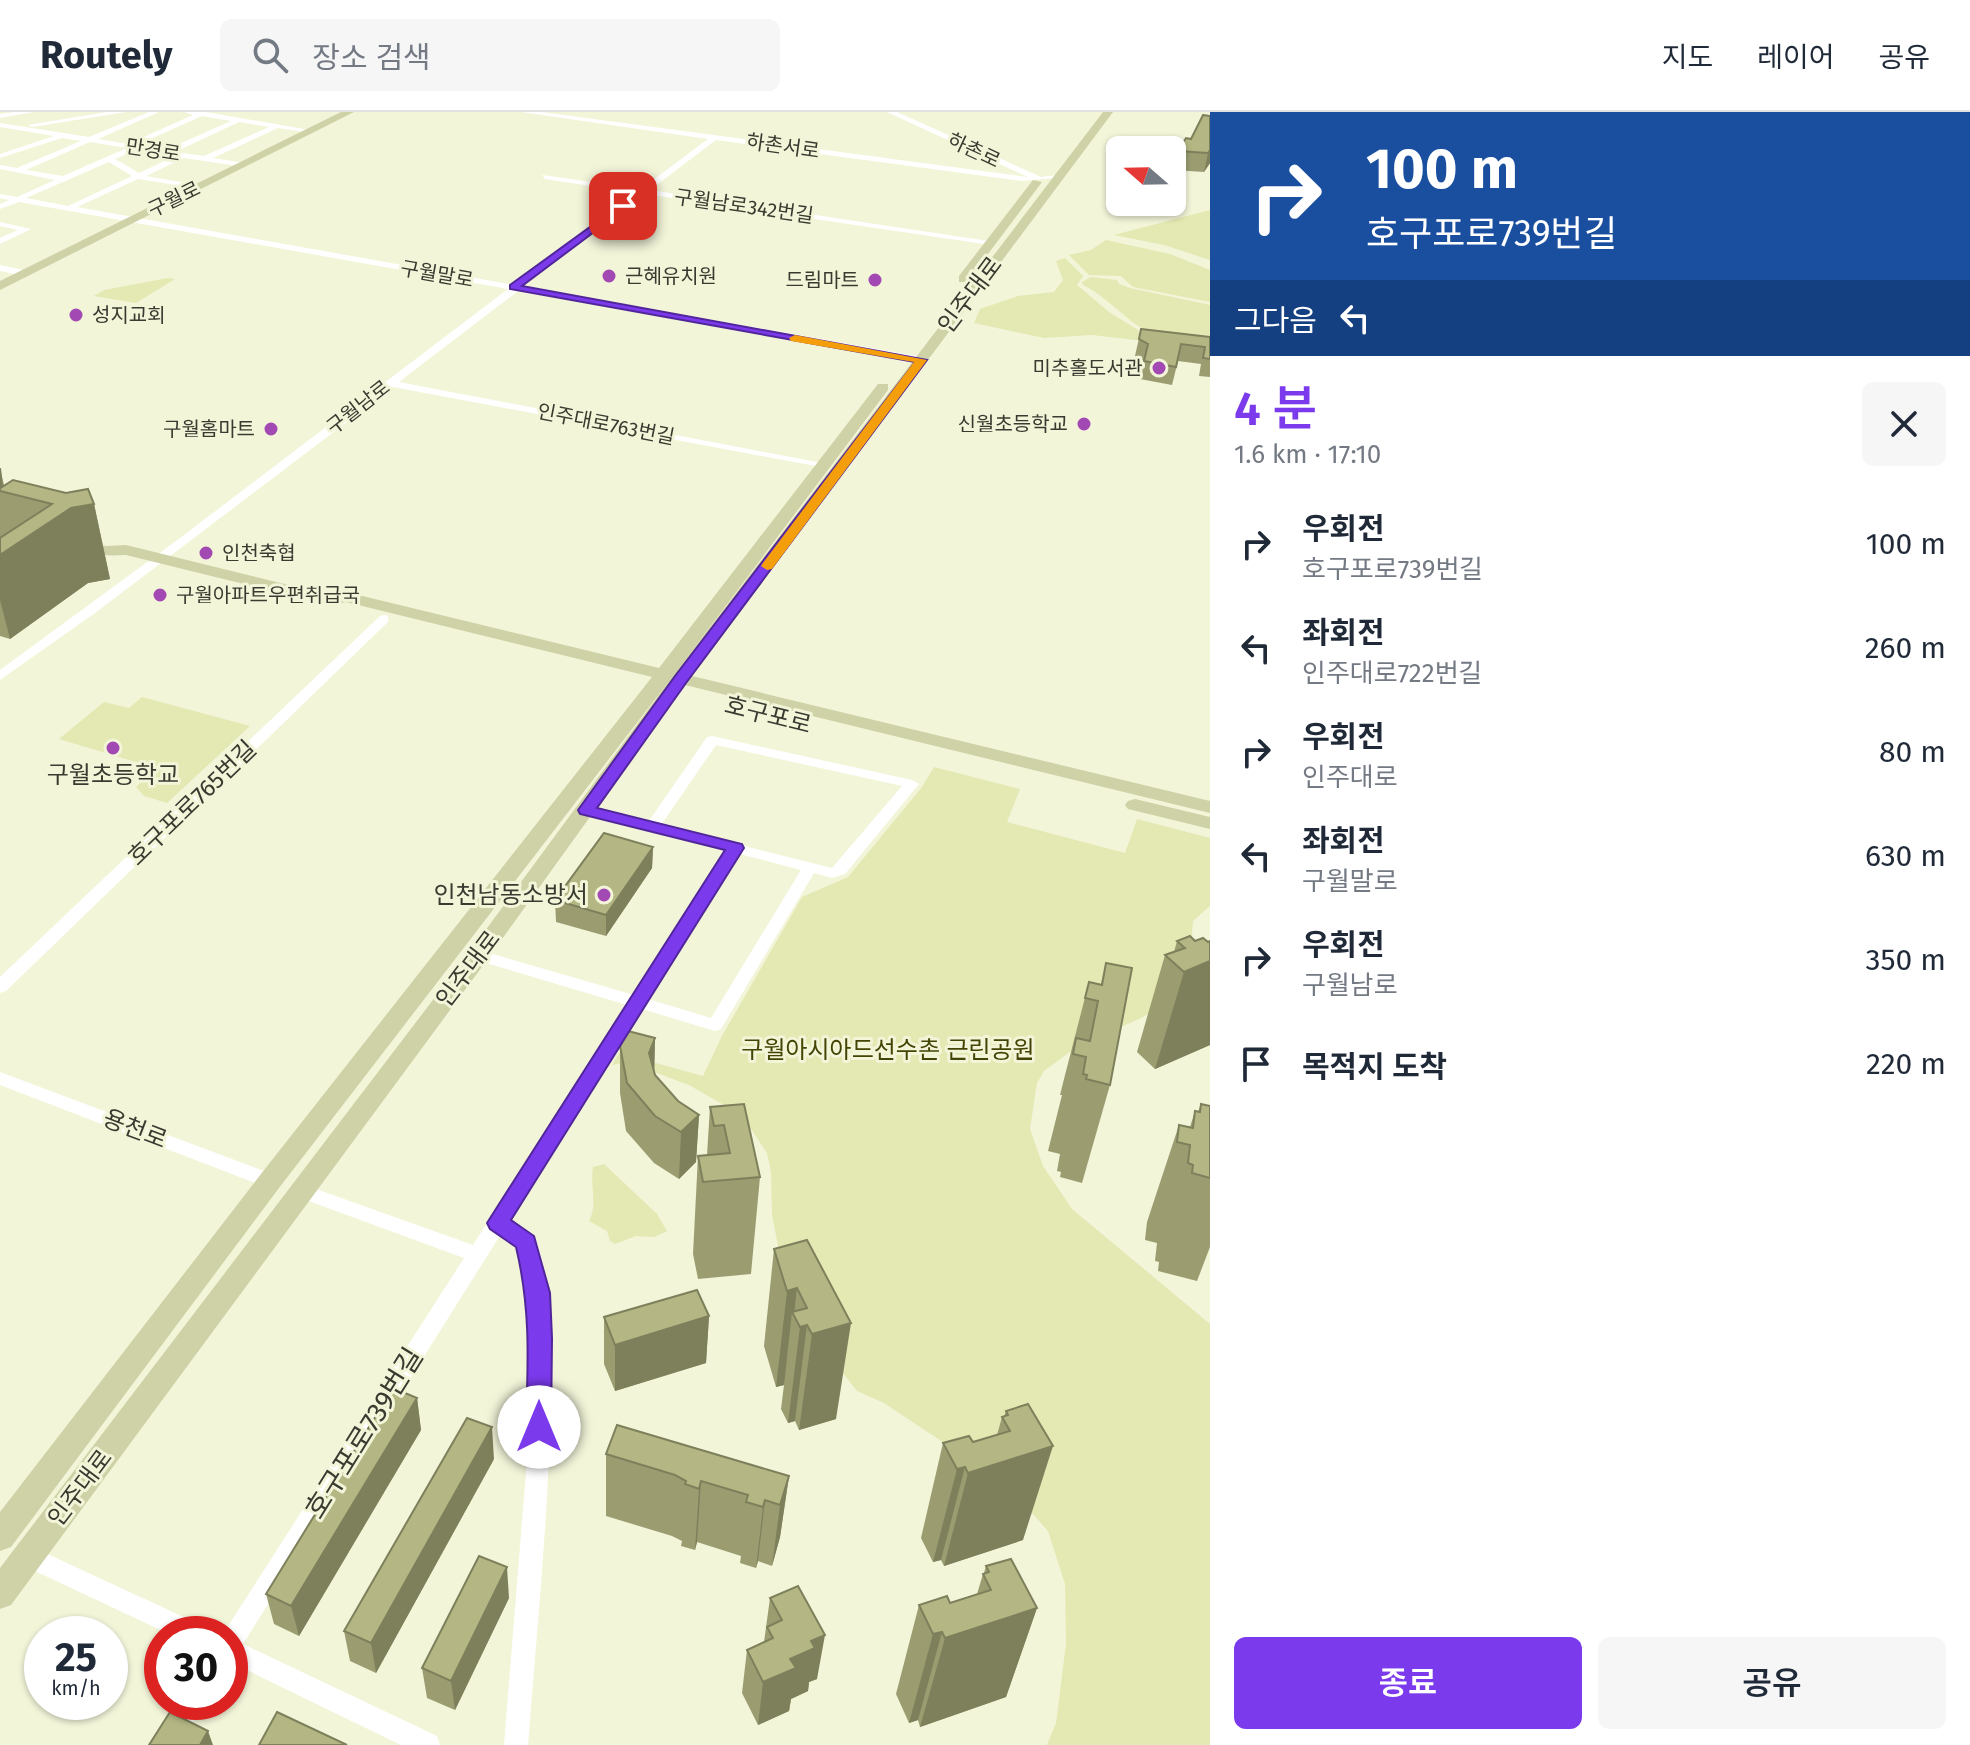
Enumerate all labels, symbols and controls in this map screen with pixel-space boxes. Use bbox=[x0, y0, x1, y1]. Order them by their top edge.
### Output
search box bbox=[220, 19, 780, 91]
text: Routely bbox=[40, 32, 172, 78]
icon: search bbox=[248, 33, 292, 77]
text: 장소 검색 bbox=[312, 40, 431, 76]
text: 지도 bbox=[1662, 41, 1713, 74]
text: 레이어 bbox=[1757, 41, 1834, 74]
text: 공유 bbox=[1878, 41, 1930, 74]
street label: 하촌로 bbox=[944, 127, 1004, 173]
street label: 하촌서로 bbox=[745, 129, 821, 163]
street label: 만경로 bbox=[124, 134, 182, 166]
north arrow bbox=[1106, 136, 1186, 216]
map controls bbox=[1106, 136, 1186, 216]
text: 100 m bbox=[1366, 136, 1518, 203]
icon: right bbox=[1234, 144, 1338, 248]
pin bbox=[589, 172, 657, 240]
street label: 구월로 bbox=[144, 176, 204, 222]
icon: arrive bbox=[601, 184, 645, 228]
street label: 구월남로342번길 bbox=[673, 184, 815, 228]
text: 호구포로739번길 bbox=[1366, 212, 1617, 256]
street label: 인주대로 bbox=[932, 251, 1008, 339]
street label: 구월말로 bbox=[399, 256, 475, 292]
place label: 근혜유치원 bbox=[625, 264, 717, 288]
marker: 근혜유치원 bbox=[600, 267, 618, 285]
place label: 드림마트 bbox=[785, 268, 859, 292]
marker: 드림마트 bbox=[866, 271, 884, 289]
icon: left bbox=[1333, 296, 1377, 340]
place label: 성지교회 bbox=[92, 303, 166, 327]
text: 그다음 bbox=[1234, 303, 1317, 339]
marker: 성지교회 bbox=[67, 306, 85, 324]
place label: 미추홀도서관 bbox=[1033, 356, 1143, 380]
marker: 미추홀도서관 bbox=[1150, 359, 1168, 377]
street label: 구월남로 bbox=[322, 375, 394, 439]
text: 4 분 bbox=[1234, 380, 1317, 438]
button: close bbox=[1862, 382, 1946, 466]
street label: 인주대로763번길 bbox=[535, 399, 677, 449]
place label: 신월초등학교 bbox=[958, 412, 1068, 436]
marker: 신월초등학교 bbox=[1075, 415, 1093, 433]
place label: 구월홈마트 bbox=[163, 417, 255, 441]
marker: 구월홈마트 bbox=[262, 420, 280, 438]
text: 1.6 km · 17:10 bbox=[1234, 439, 1381, 470]
text: 우회전 bbox=[1302, 511, 1385, 547]
icon: right bbox=[1234, 522, 1278, 566]
text: 100 m bbox=[1866, 526, 1946, 562]
place label: 인천축협 bbox=[222, 541, 296, 565]
marker: 인천축협 bbox=[197, 544, 215, 562]
text: 호구포로739번길 bbox=[1302, 554, 1483, 585]
place label: 구월아파트우편취급국 bbox=[176, 583, 360, 607]
marker: 구월아파트우편취급국 bbox=[151, 586, 169, 604]
text: 좌회전 bbox=[1302, 615, 1385, 651]
icon: left bbox=[1234, 626, 1278, 670]
text: 260 m bbox=[1865, 630, 1946, 666]
text: 인주대로722번길 bbox=[1302, 658, 1482, 689]
street label: 호구포로 bbox=[722, 691, 814, 739]
text: 우회전 bbox=[1302, 719, 1385, 755]
icon: right bbox=[1234, 730, 1278, 774]
text: 80 m bbox=[1879, 734, 1946, 770]
street label: 호구포로765번길 bbox=[122, 735, 262, 871]
marker: 구월초등학교 bbox=[104, 739, 122, 757]
place label: 구월초등학교 bbox=[47, 761, 179, 789]
text: 인주대로 bbox=[1302, 762, 1398, 793]
text: 좌회전 bbox=[1302, 823, 1385, 859]
icon: left bbox=[1234, 834, 1278, 878]
text: 630 m bbox=[1865, 838, 1946, 874]
text: 구월말로 bbox=[1302, 866, 1398, 897]
place label: 인천남동소방서 bbox=[433, 881, 588, 909]
marker: 인천남동소방서 bbox=[595, 886, 613, 904]
street label: 인주대로 bbox=[430, 925, 506, 1013]
text: 우회전 bbox=[1302, 927, 1385, 963]
icon: right bbox=[1234, 938, 1278, 982]
text: 350 m bbox=[1866, 942, 1946, 978]
text: 구월남로 bbox=[1302, 970, 1398, 1001]
park label: 구월아시아드선수촌 근린공원 bbox=[741, 1036, 1035, 1064]
icon: arrive bbox=[1234, 1042, 1278, 1086]
text: 220 m bbox=[1866, 1046, 1946, 1082]
text: 목적지 도착 bbox=[1302, 1049, 1447, 1085]
street label: 용천로 bbox=[99, 1104, 171, 1154]
street label: 호구포로739번길 bbox=[298, 1342, 430, 1524]
position arrow bbox=[497, 1385, 581, 1469]
street label: 인주대로 bbox=[42, 1444, 118, 1532]
speed limit sign: 30 bbox=[144, 1616, 248, 1720]
text: 25 bbox=[55, 1634, 97, 1682]
button: 종료 bbox=[1234, 1637, 1582, 1729]
button: 공유 bbox=[1598, 1637, 1946, 1729]
text: km/h bbox=[51, 1676, 101, 1700]

